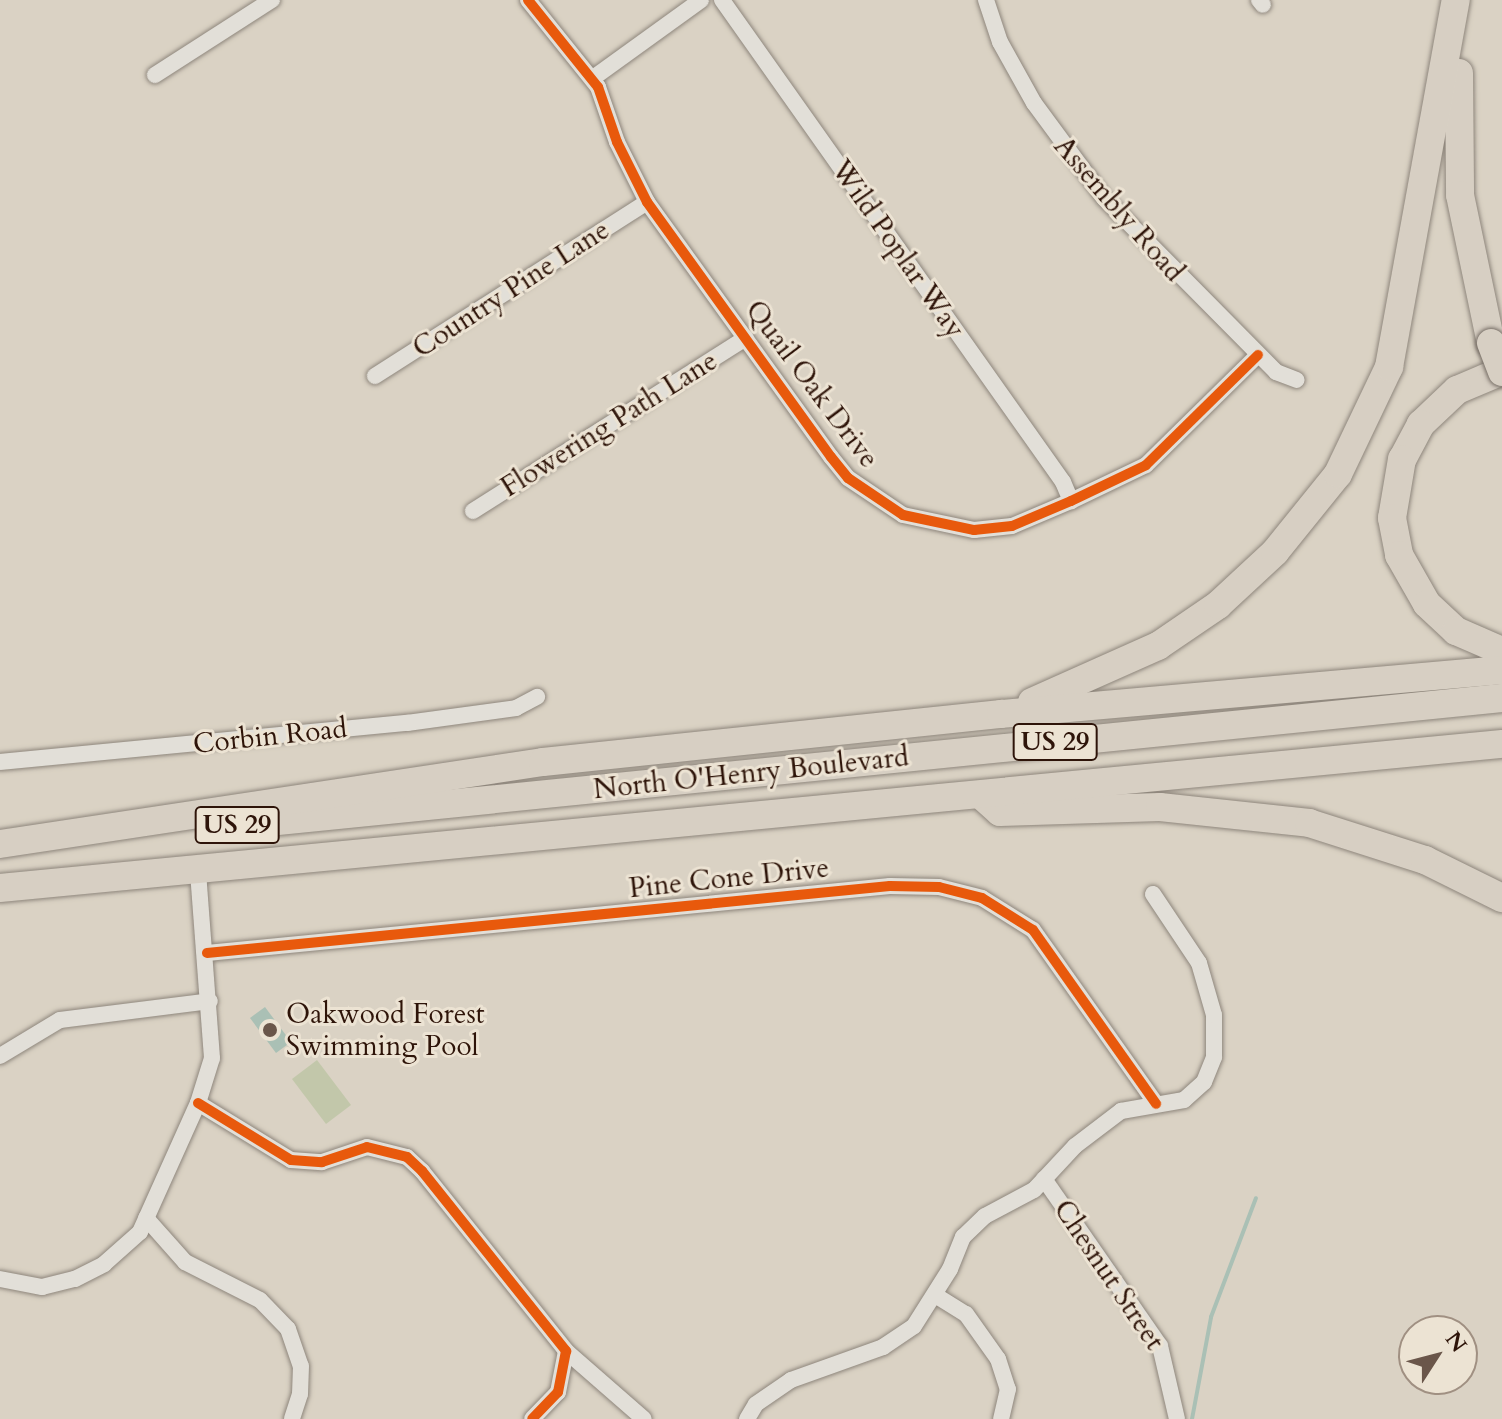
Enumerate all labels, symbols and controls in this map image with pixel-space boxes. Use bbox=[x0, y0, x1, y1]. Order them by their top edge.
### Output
street label: Assembly Road bbox=[1047, 130, 1191, 288]
street label: Wild Poplar Way bbox=[824, 153, 972, 345]
street label: Country Pine Lane bbox=[406, 213, 616, 365]
street label: Quail Oak Drive bbox=[738, 294, 886, 474]
street label: Flowering Path Lane bbox=[495, 344, 723, 504]
street label: Corbin Road bbox=[191, 711, 349, 761]
road number: US 29 bbox=[1011, 720, 1099, 764]
street label: North O'Henry Boulevard bbox=[592, 740, 910, 806]
road number: US 29 bbox=[193, 803, 281, 847]
street label: Pine Cone Drive bbox=[627, 851, 831, 905]
place label: Oakwood Forest Swimming Pool bbox=[286, 997, 485, 1063]
marker: Oakwood Forest Swimming Pool bbox=[261, 1021, 279, 1039]
street label: Chesnut Street bbox=[1046, 1194, 1172, 1356]
north arrow bbox=[1398, 1315, 1478, 1395]
text: N bbox=[1438, 1326, 1474, 1359]

